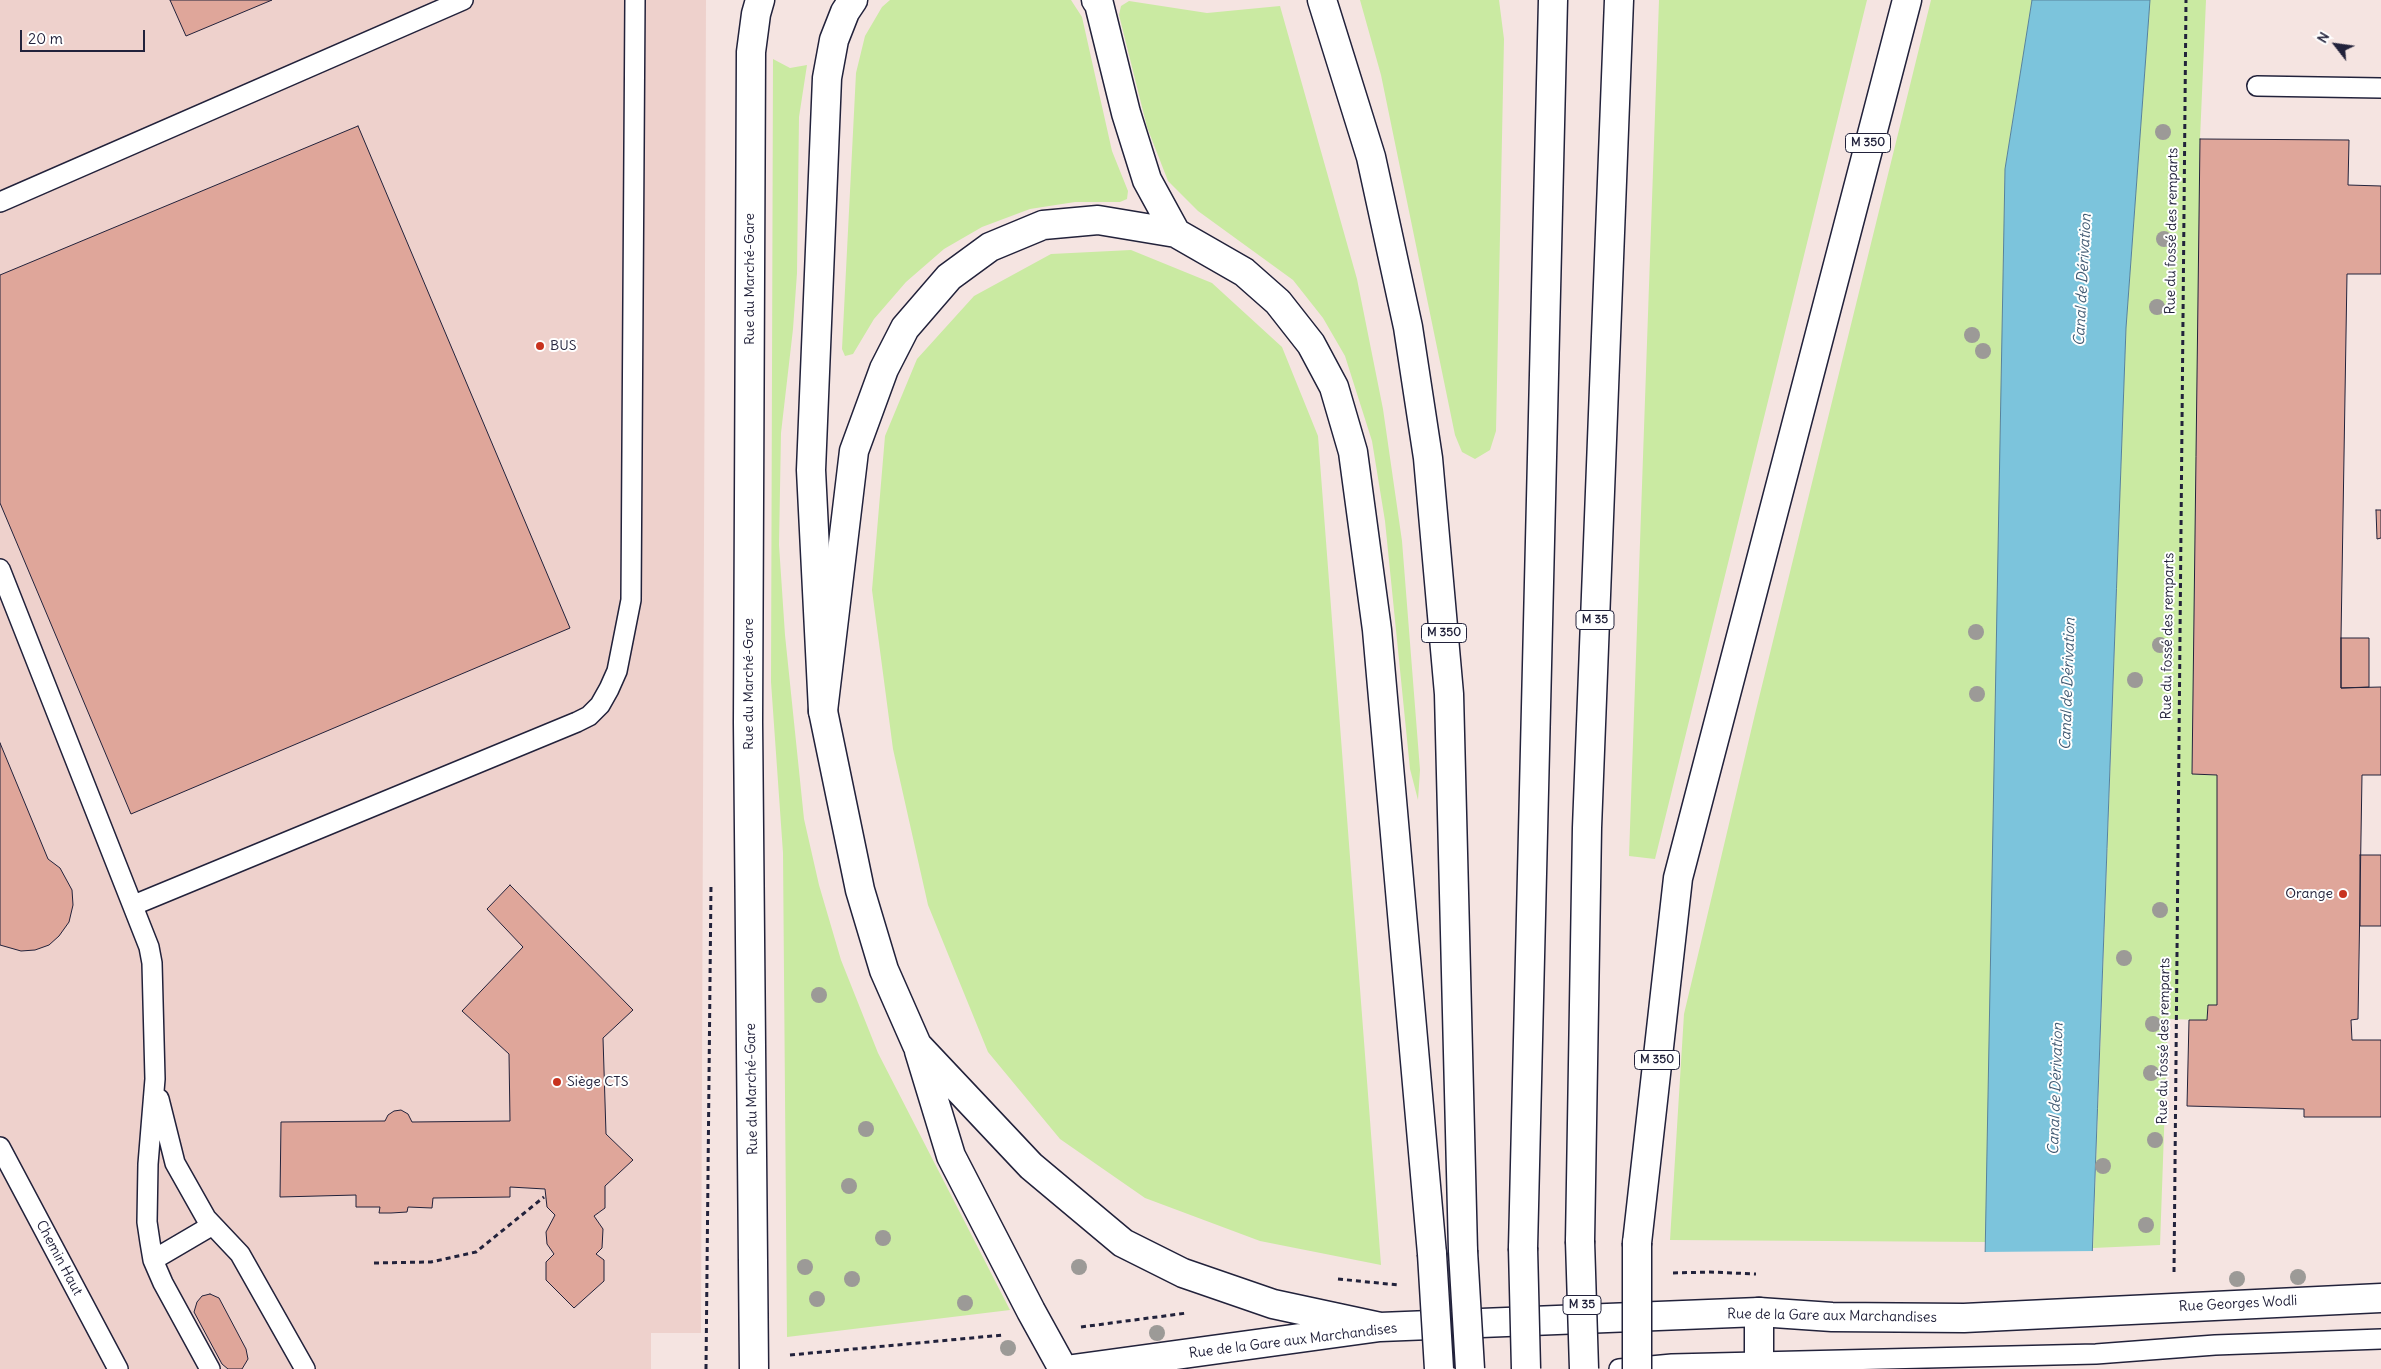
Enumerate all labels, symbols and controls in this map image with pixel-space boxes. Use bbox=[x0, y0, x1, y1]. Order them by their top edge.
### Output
scale bar bbox=[22, 20, 148, 52]
north arrow bbox=[2311, 20, 2361, 70]
text: 20 m bbox=[28, 29, 63, 48]
text: N bbox=[2313, 29, 2333, 46]
road number: M 350 bbox=[1846, 134, 1890, 152]
street label: Rue du fossé des remparts bbox=[2162, 147, 2182, 315]
street label: Rue du Marché-Gare bbox=[742, 213, 758, 345]
water label: Canal de Dérivation bbox=[2071, 213, 2095, 347]
place label: BUS bbox=[550, 338, 577, 354]
marker: BUS bbox=[534, 340, 546, 352]
street label: Rue du fossé des remparts bbox=[2158, 552, 2178, 720]
road number: M 35 bbox=[1576, 610, 1614, 630]
street label: Rue du Marché-Gare bbox=[741, 618, 757, 750]
water label: Canal de Dérivation bbox=[2057, 618, 2079, 750]
road number: M 350 bbox=[1422, 624, 1466, 642]
place label: Orange bbox=[2285, 886, 2333, 902]
marker: Orange bbox=[2337, 888, 2349, 900]
street label: Rue du fossé des remparts bbox=[2154, 957, 2174, 1125]
street label: Rue du Marché-Gare bbox=[742, 1023, 762, 1155]
water label: Canal de Dérivation bbox=[2045, 1023, 2067, 1155]
road number: M 350 bbox=[1634, 1050, 1680, 1070]
place label: Siège CTS bbox=[567, 1074, 628, 1090]
marker: Siège CTS bbox=[551, 1076, 563, 1088]
street label: Chemin Haut bbox=[32, 1218, 86, 1298]
street label: Rue Georges Wodli bbox=[2178, 1293, 2298, 1315]
road number: M 35 bbox=[1563, 1296, 1601, 1314]
street label: Rue de la Gare aux Marchandises bbox=[1727, 1306, 1937, 1326]
street label: Rue de la Gare aux Marchandises bbox=[1188, 1320, 1398, 1362]

